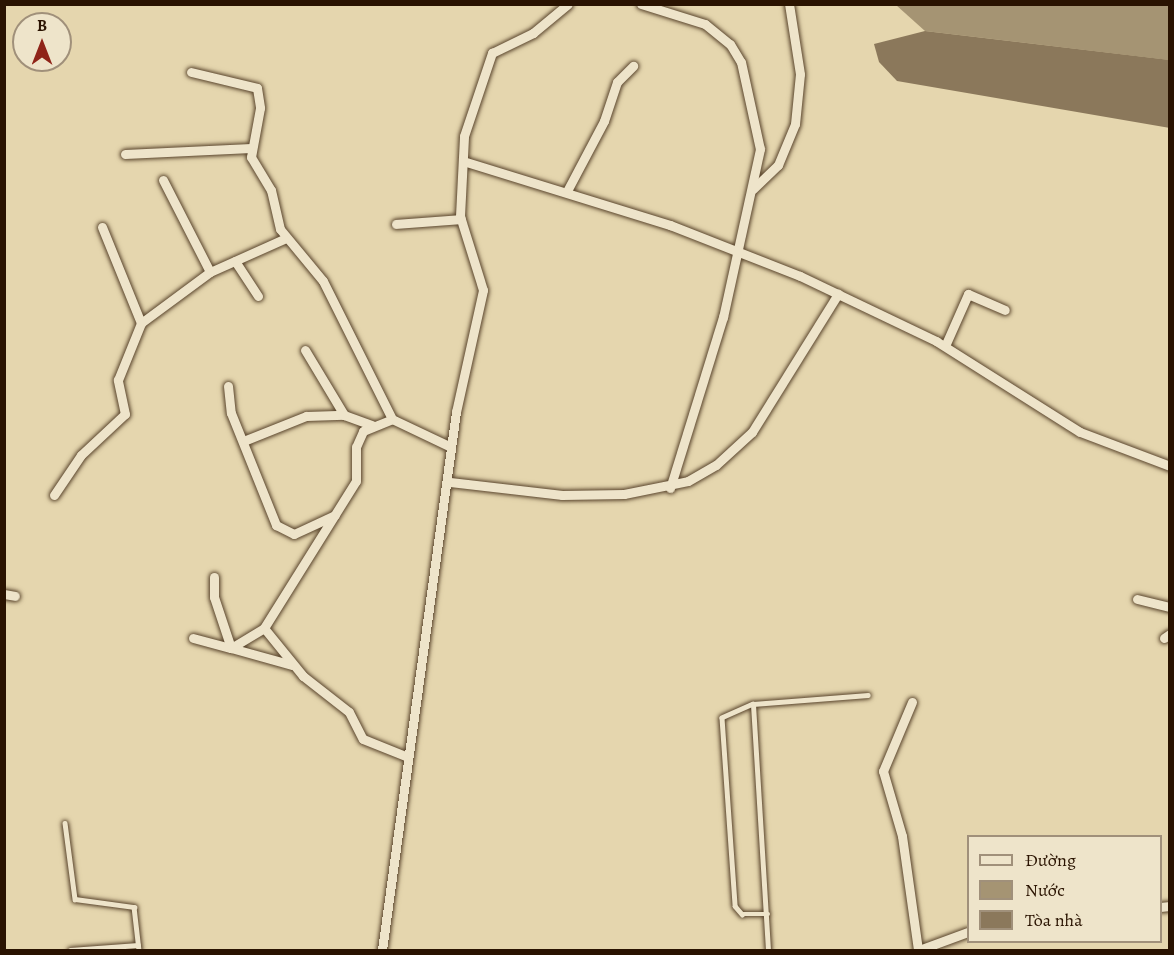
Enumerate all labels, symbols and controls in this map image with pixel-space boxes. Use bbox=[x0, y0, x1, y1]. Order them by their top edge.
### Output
north arrow bbox=[12, 12, 72, 72]
text: B bbox=[37, 15, 47, 37]
legend bbox=[967, 835, 1162, 943]
text: Đường bbox=[1025, 848, 1076, 872]
text: Nước bbox=[1025, 878, 1065, 902]
text: Tòa nhà bbox=[1025, 908, 1083, 932]

